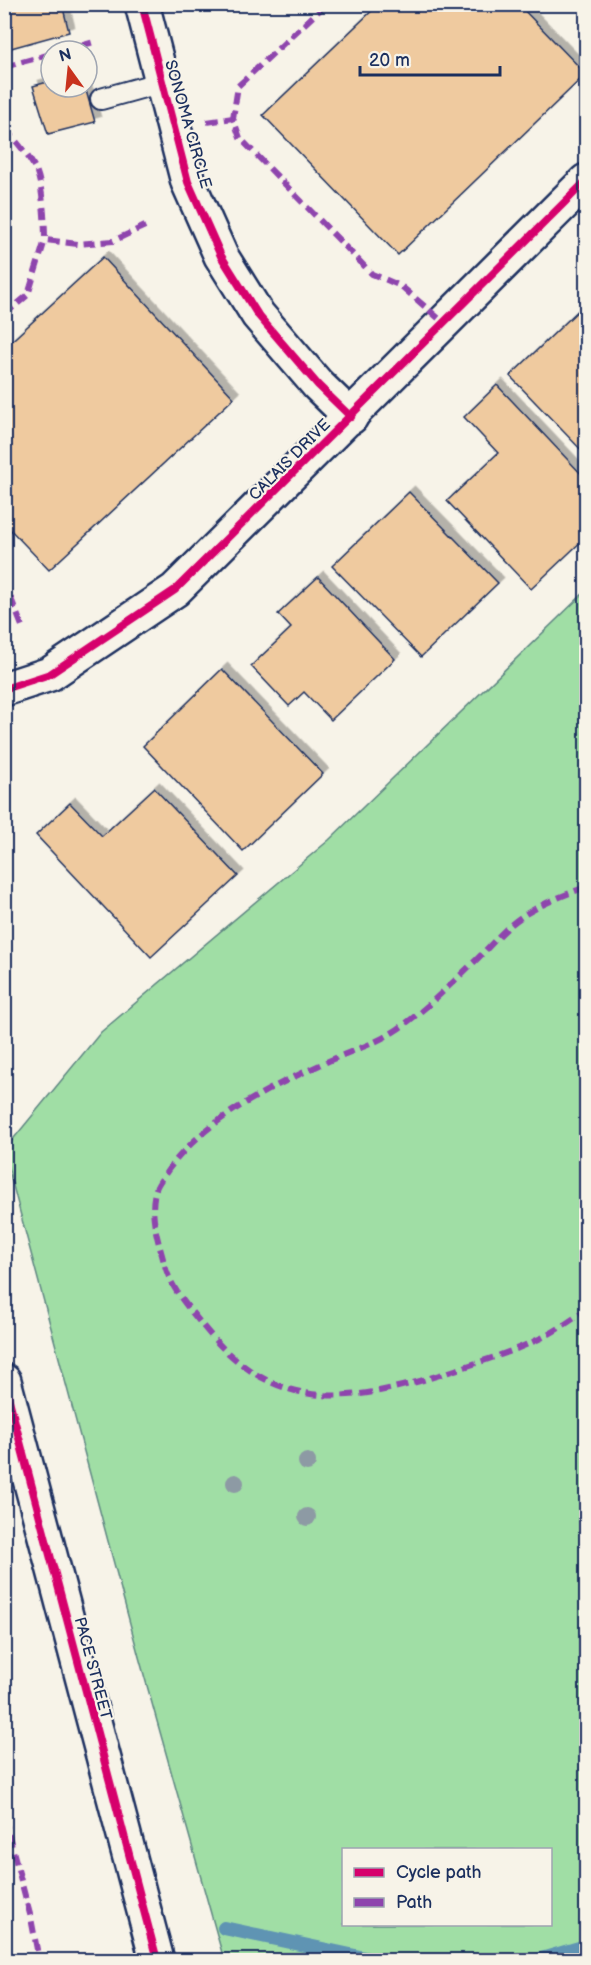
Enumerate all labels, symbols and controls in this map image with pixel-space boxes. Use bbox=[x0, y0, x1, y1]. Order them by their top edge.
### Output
north arrow bbox=[39, 39, 99, 99]
scale bar bbox=[360, 39, 500, 77]
text: N bbox=[57, 45, 74, 67]
text: 20 m bbox=[369, 50, 410, 71]
street label: SONOMA CIRCLE bbox=[160, 58, 215, 191]
street label: CALAIS DRIVE bbox=[245, 415, 335, 505]
street label: PACE STREET bbox=[70, 1615, 115, 1722]
legend bbox=[342, 1848, 552, 1926]
text: Cycle path bbox=[396, 1862, 482, 1883]
text: Path bbox=[396, 1892, 432, 1913]

